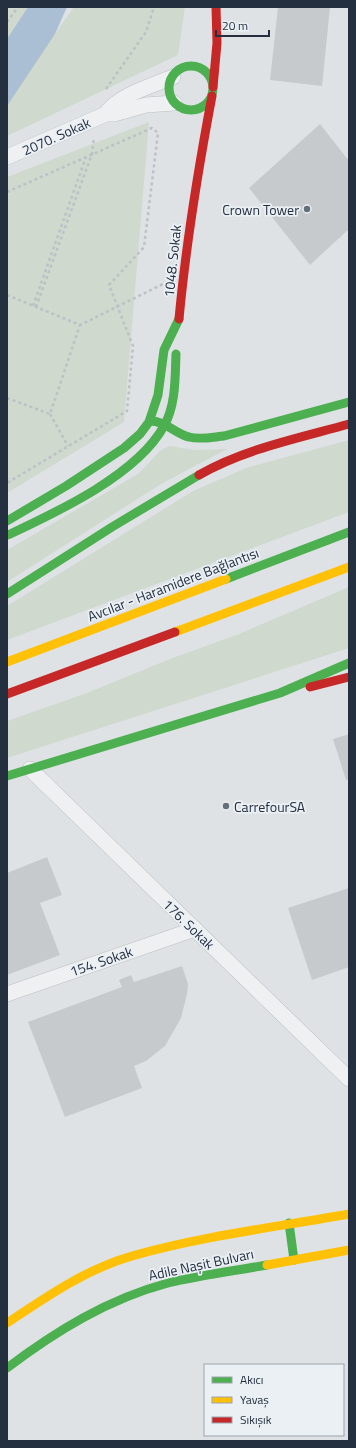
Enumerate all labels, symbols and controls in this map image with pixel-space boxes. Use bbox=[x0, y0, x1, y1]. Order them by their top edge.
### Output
scale bar bbox=[216, 12, 269, 38]
text: 20 m bbox=[222, 16, 248, 35]
street label: 2070. Sokak bbox=[18, 111, 94, 160]
place label: Crown Tower bbox=[222, 199, 299, 220]
marker: Crown Tower bbox=[302, 204, 312, 214]
street label: 1048. Sokak bbox=[158, 223, 186, 298]
street label: Avcılar - Haramidere Bağlantısı bbox=[84, 542, 262, 626]
place label: CarrefourSA bbox=[234, 796, 306, 817]
marker: CarrefourSA bbox=[221, 801, 231, 811]
street label: 176. Sokak bbox=[158, 894, 220, 954]
street label: 154. Sokak bbox=[67, 940, 135, 982]
street label: Adile Naşit Bulvarı bbox=[146, 1243, 256, 1285]
legend bbox=[204, 1364, 344, 1436]
text: Akıcı bbox=[240, 1370, 263, 1389]
text: Yavaş bbox=[240, 1390, 269, 1409]
text: Sıkışık bbox=[240, 1410, 272, 1429]

